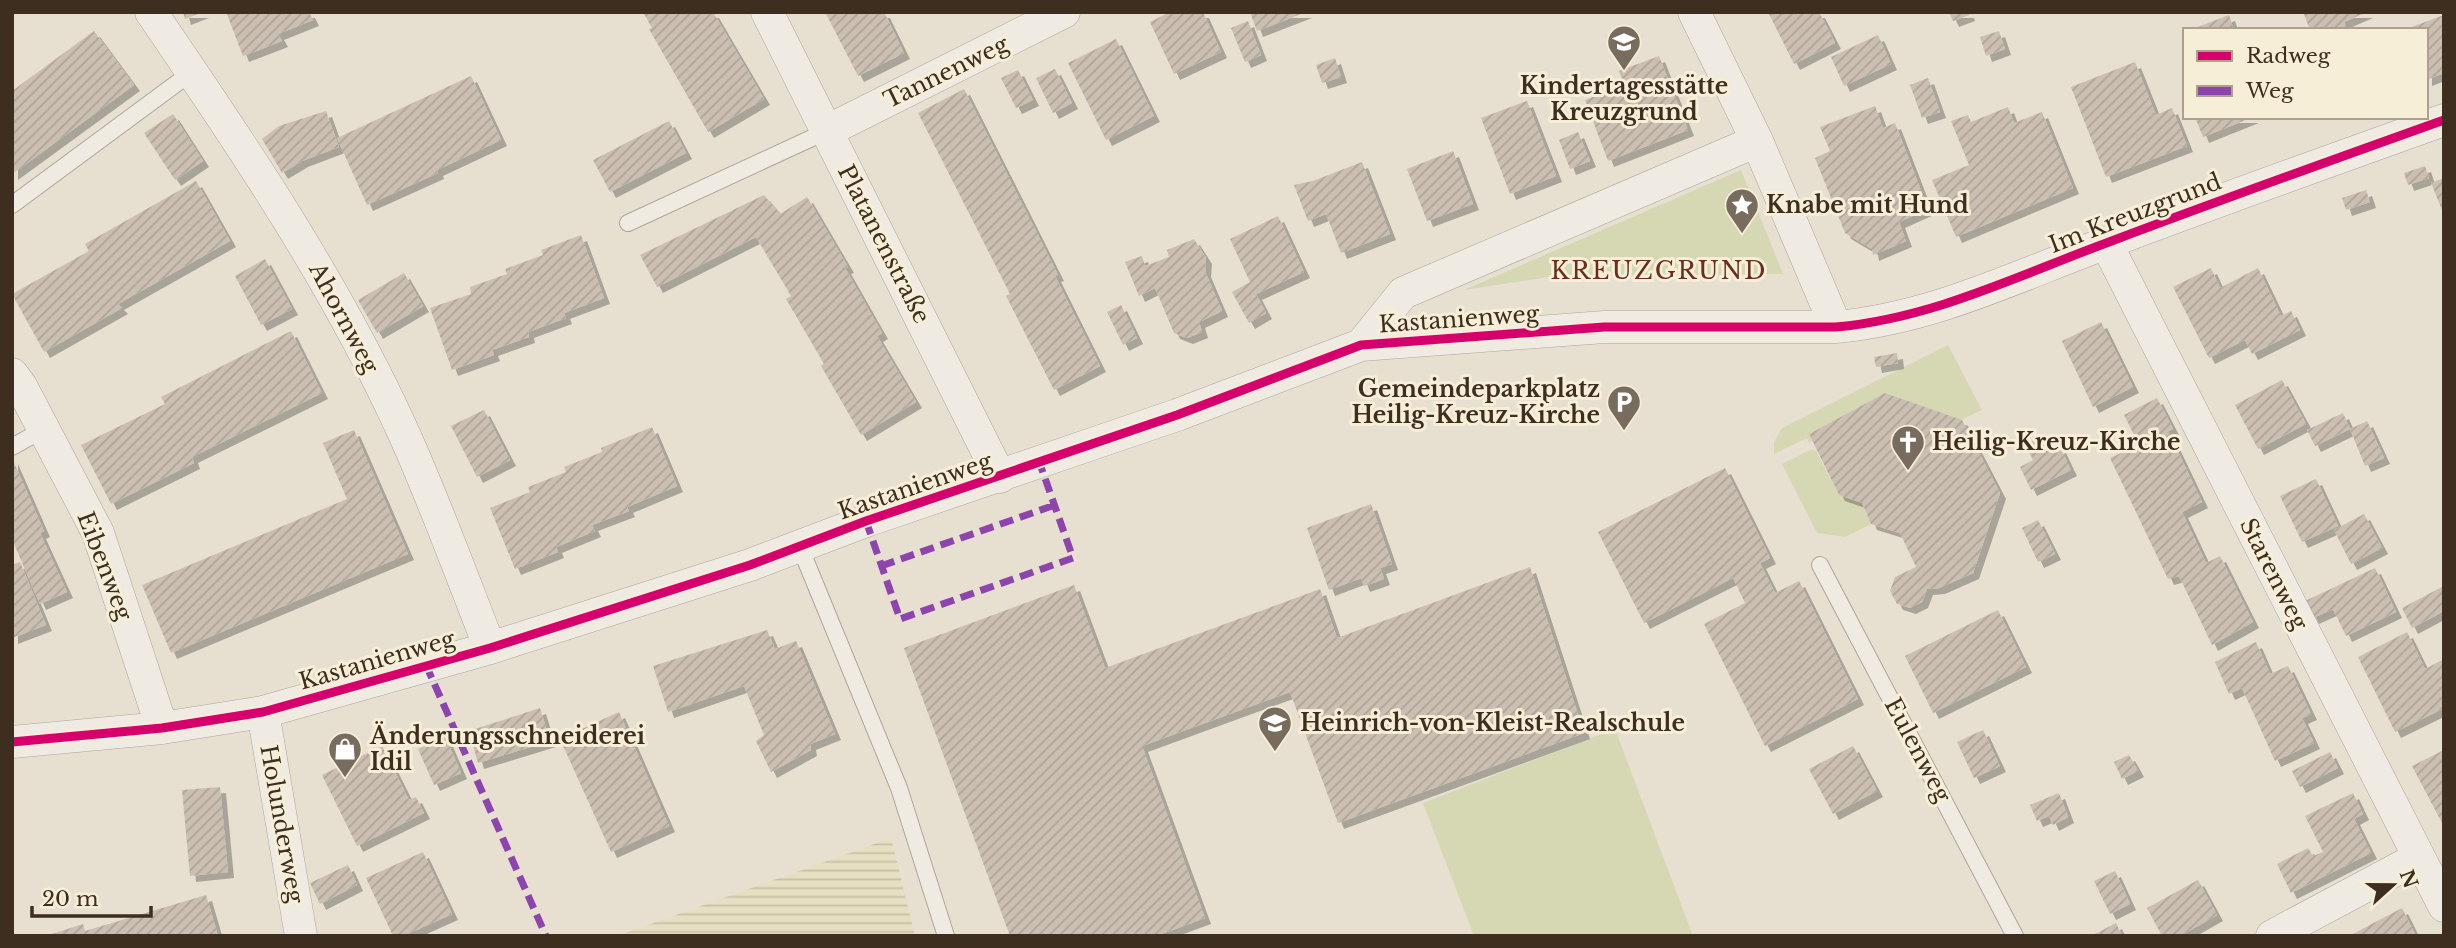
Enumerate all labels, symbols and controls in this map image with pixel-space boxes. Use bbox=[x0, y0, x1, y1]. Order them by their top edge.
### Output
school or university icon: Kindertagesstätte Kreuzgrund bbox=[1605, 23, 1643, 72]
legend bbox=[2183, 28, 2428, 119]
street label: Tannenweg bbox=[879, 30, 1013, 114]
text: Radweg bbox=[2246, 43, 2331, 69]
place label: Kindertagesstätte Kreuzgrund bbox=[1520, 72, 1728, 126]
text: Weg bbox=[2245, 78, 2294, 104]
street label: Platanenstraße bbox=[832, 160, 936, 328]
street label: Im Kreuzgrund bbox=[2045, 167, 2225, 259]
place icon: Knabe mit Hund bbox=[1723, 186, 1761, 235]
place label: Knabe mit Hund bbox=[1766, 191, 1969, 219]
district label: KREUZGRUND bbox=[1551, 256, 1768, 285]
street label: Ahornweg bbox=[303, 257, 385, 378]
street label: Kastanienweg bbox=[1378, 299, 1540, 339]
place label: Gemeindeparkplatz Heilig-Kreuz-Kirche bbox=[1352, 375, 1600, 429]
parking icon: Gemeindeparkplatz Heilig-Kreuz-Kirche bbox=[1605, 383, 1643, 432]
church icon: Heilig-Kreuz-Kirche bbox=[1889, 423, 1927, 472]
place label: Heilig-Kreuz-Kirche bbox=[1932, 428, 2180, 456]
street label: Kastanienweg bbox=[834, 446, 996, 525]
street label: Eibenweg bbox=[71, 508, 139, 625]
street label: Starenweg bbox=[2234, 513, 2314, 635]
street label: Kastanienweg bbox=[296, 624, 458, 696]
street label: Eulenweg bbox=[1879, 693, 1957, 807]
school or university icon: Heinrich-von-Kleist-Realschule bbox=[1256, 704, 1294, 753]
place label: Heinrich-von-Kleist-Realschule bbox=[1300, 709, 1685, 737]
place label: Änderungsschneiderei Idil bbox=[369, 721, 645, 776]
shop icon: Änderungsschneiderei Idil bbox=[326, 730, 364, 779]
street label: Holunderweg bbox=[254, 743, 310, 906]
north arrow bbox=[2358, 850, 2428, 920]
text: N bbox=[2394, 867, 2422, 892]
scale bar bbox=[32, 874, 150, 918]
text: 20 m bbox=[42, 886, 99, 912]

